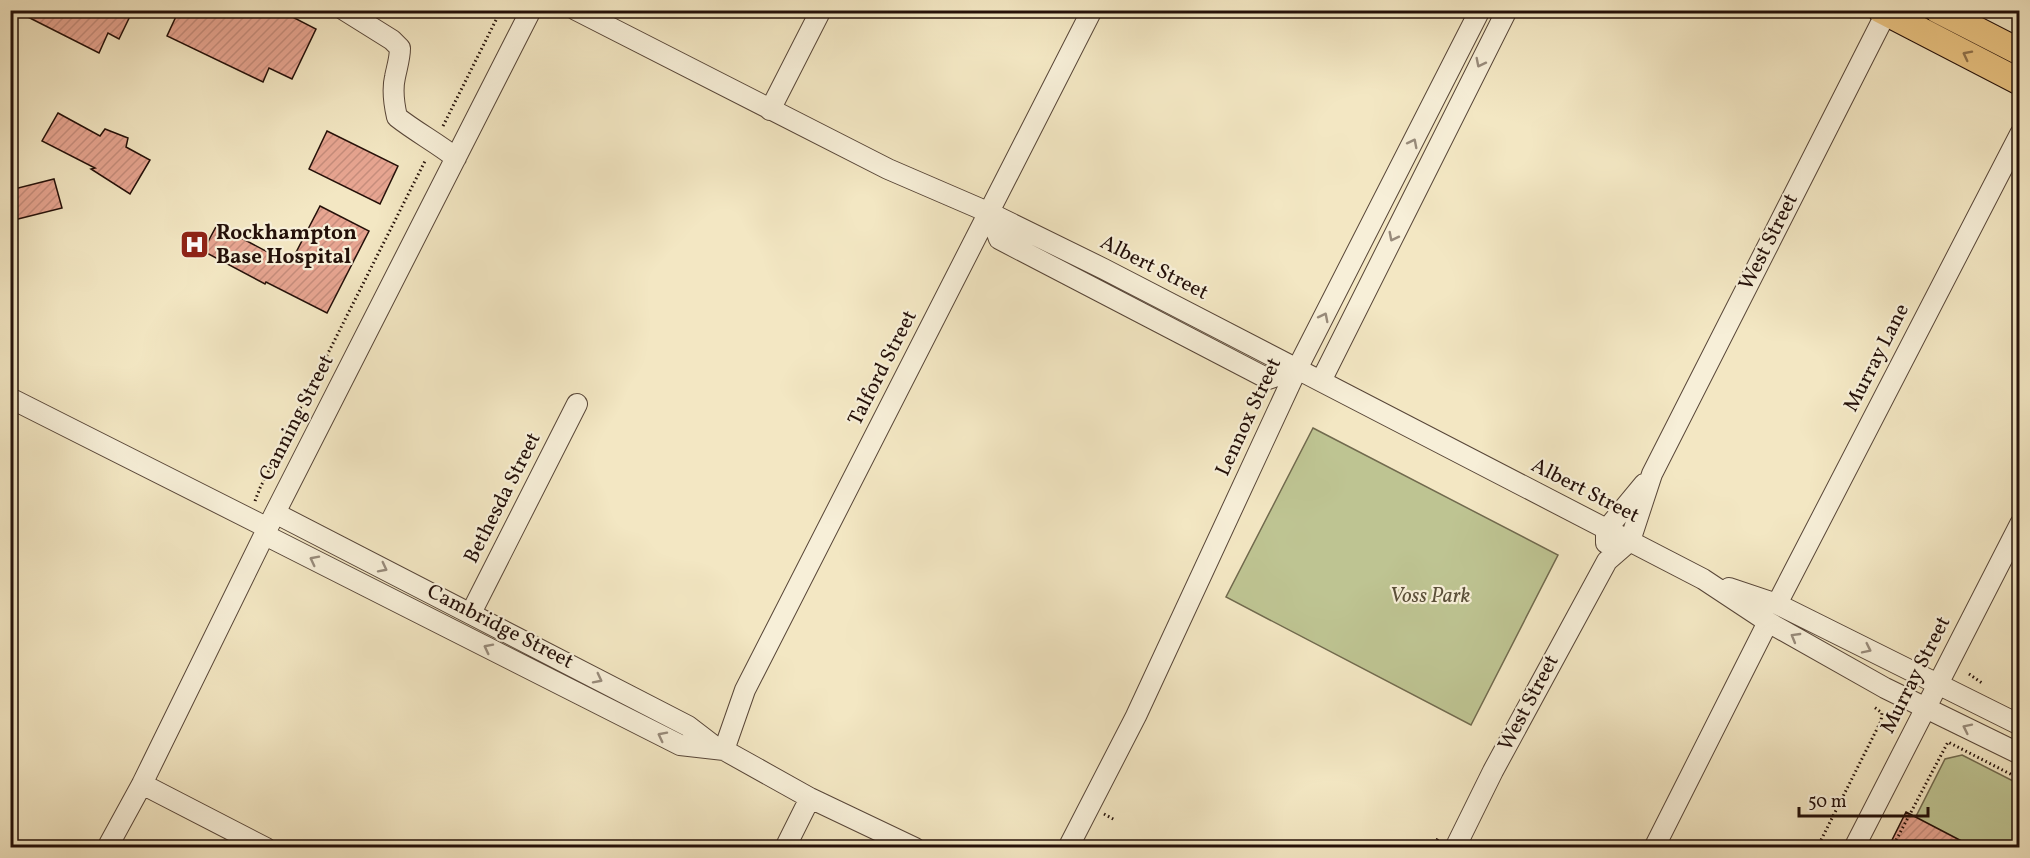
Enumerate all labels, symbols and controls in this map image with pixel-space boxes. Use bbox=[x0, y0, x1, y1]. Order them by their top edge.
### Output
one-way arrow bbox=[1963, 51, 1974, 62]
one-way arrow bbox=[1476, 56, 1488, 67]
one-way arrow bbox=[1405, 138, 1417, 149]
street label: West Street bbox=[1732, 189, 1806, 295]
place label: Rockhampton Base Hospital bbox=[216, 219, 357, 272]
street label: Albert Street bbox=[1095, 228, 1213, 308]
hospital icon: Rockhampton Base Hospital bbox=[179, 229, 211, 261]
one-way arrow bbox=[1389, 231, 1400, 241]
street label: Murray Lane bbox=[1837, 299, 1917, 417]
street label: Talford Street bbox=[841, 305, 925, 431]
one-way arrow bbox=[1317, 312, 1328, 323]
street label: Canning Street bbox=[253, 350, 341, 486]
street label: Lennox Street bbox=[1209, 353, 1289, 481]
street label: Bethesda Street bbox=[458, 428, 548, 568]
street label: Albert Street bbox=[1526, 451, 1644, 531]
one-way arrow bbox=[309, 555, 320, 567]
one-way arrow bbox=[377, 561, 388, 572]
street label: Cambridge Street bbox=[422, 578, 578, 676]
park label: Voss Park bbox=[1390, 582, 1471, 611]
street label: Murray Street bbox=[1874, 611, 1958, 739]
one-way arrow bbox=[1790, 633, 1801, 644]
one-way arrow bbox=[1860, 641, 1871, 653]
one-way arrow bbox=[483, 644, 494, 655]
street label: West Street bbox=[1492, 650, 1566, 756]
one-way arrow bbox=[592, 672, 602, 683]
one-way arrow bbox=[1963, 723, 1974, 735]
one-way arrow bbox=[657, 732, 668, 743]
scale bar bbox=[1799, 780, 1928, 818]
text: 50 m bbox=[1808, 790, 1847, 815]

